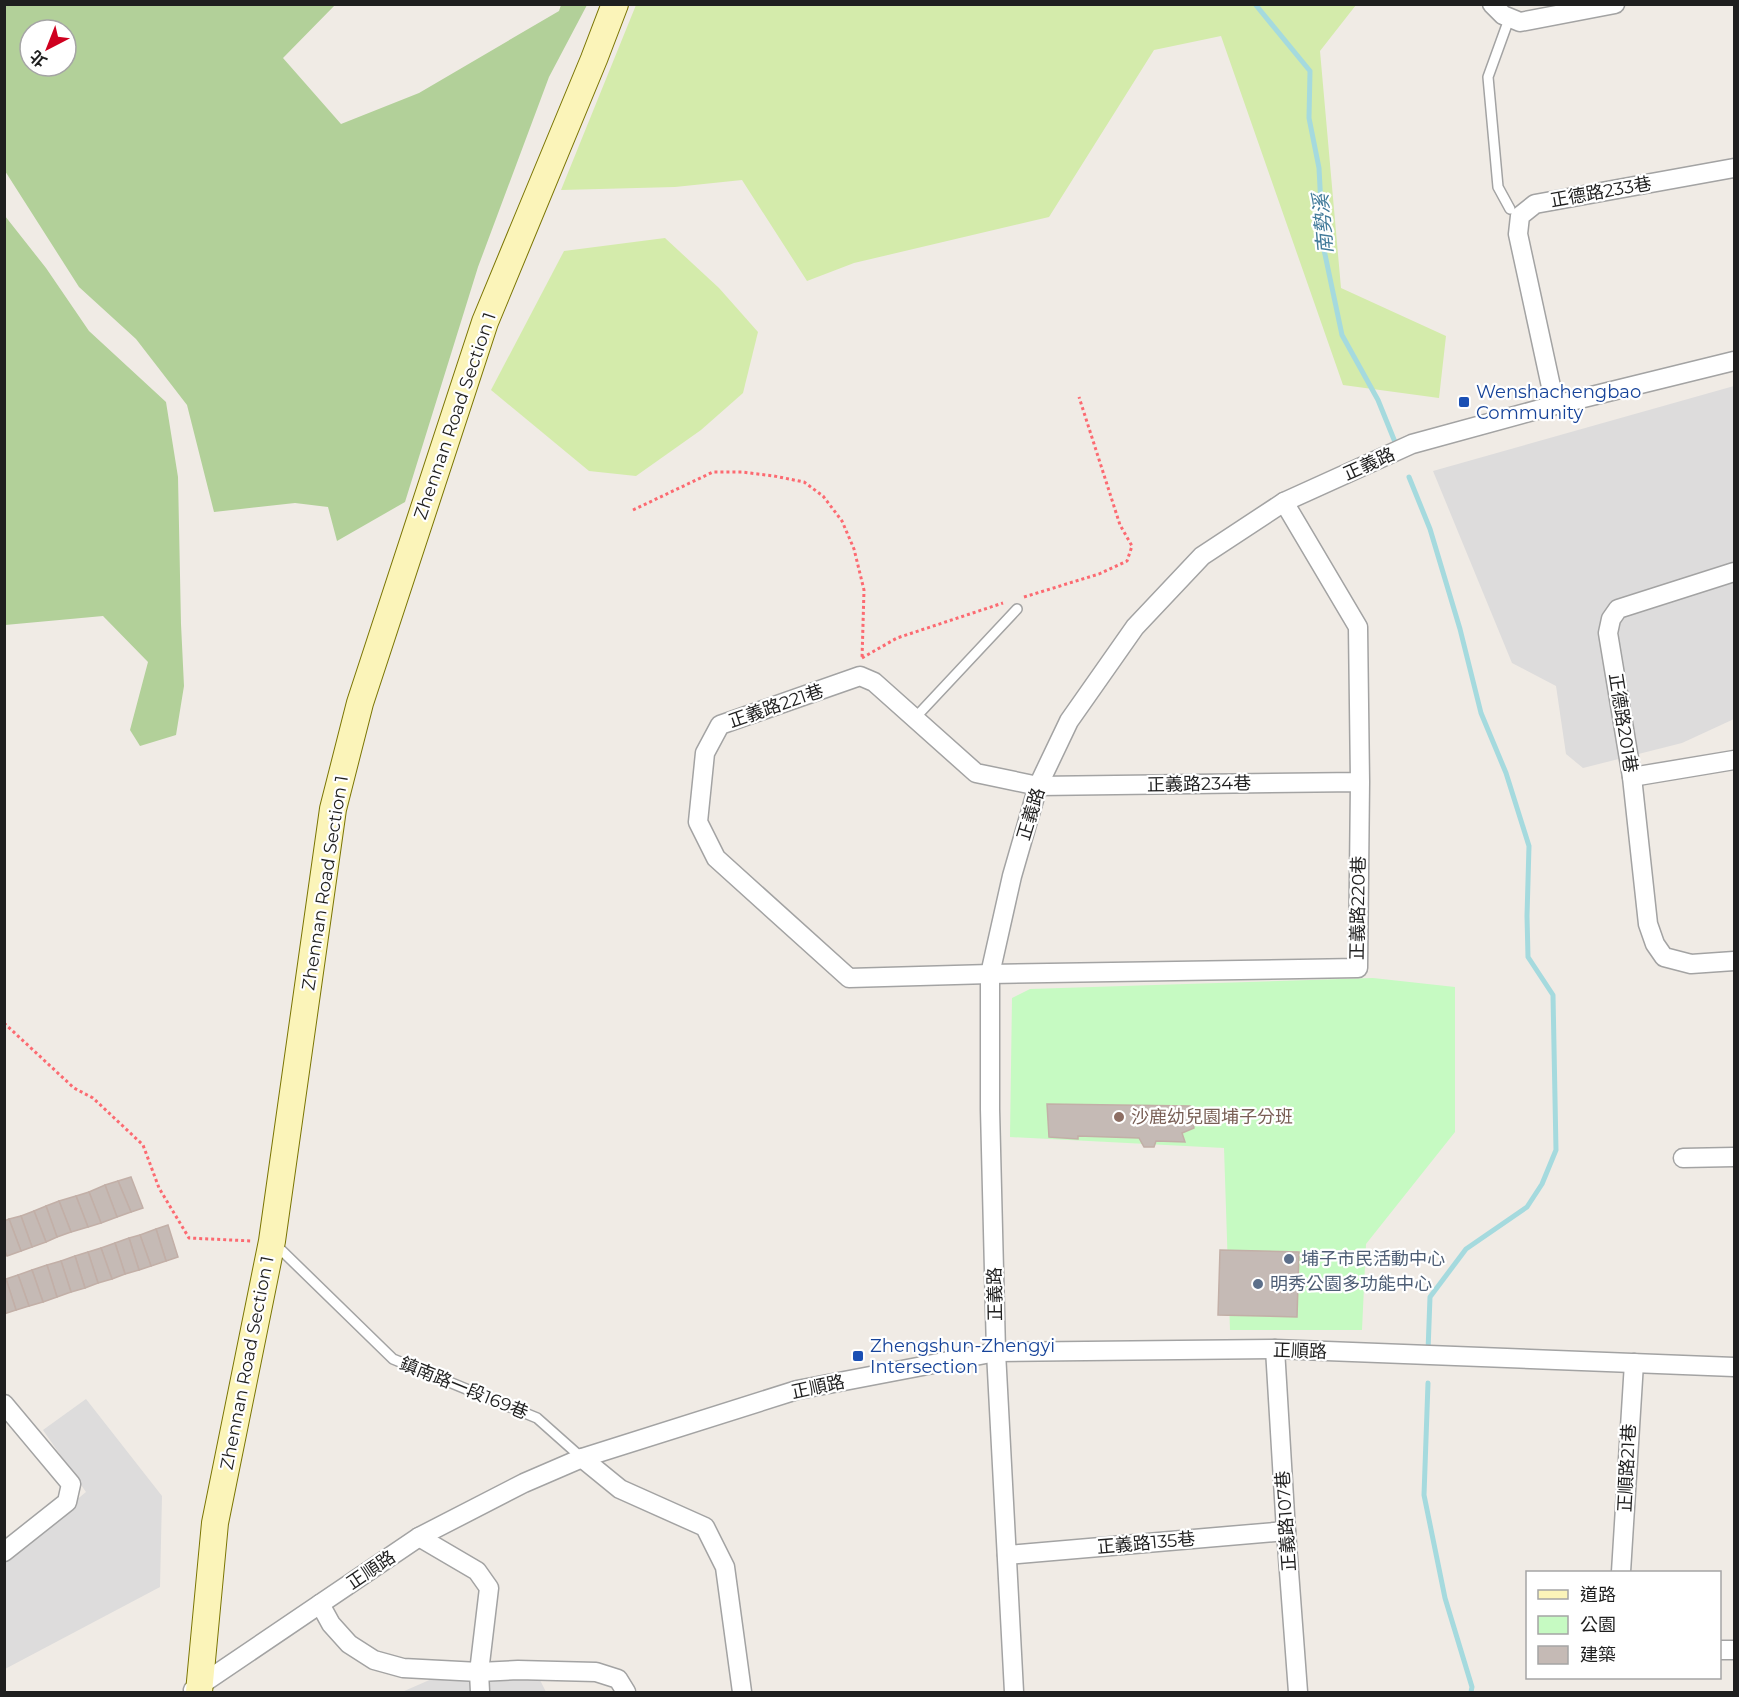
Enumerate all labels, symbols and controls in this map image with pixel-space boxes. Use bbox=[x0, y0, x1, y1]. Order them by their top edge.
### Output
north arrow bbox=[18, 18, 78, 78]
text: 北 bbox=[26, 46, 51, 71]
street label: 正德路233巷 bbox=[1549, 172, 1653, 212]
water label: 南勢溪 bbox=[1308, 190, 1338, 255]
street label: Zhennan Road Section 1 bbox=[409, 310, 501, 522]
place label: Wenshachengbao Community bbox=[1476, 381, 1641, 424]
marker: Wenshachengbao Community bbox=[1457, 395, 1471, 409]
street label: 正義路 bbox=[1340, 443, 1398, 485]
street label: 正德路201巷 bbox=[1604, 672, 1642, 774]
street label: 正義路221巷 bbox=[726, 679, 826, 733]
street label: 正義路234巷 bbox=[1147, 772, 1251, 796]
street label: Zhennan Road Section 1 bbox=[297, 774, 353, 992]
street label: 正義路 bbox=[1013, 785, 1049, 843]
street label: 正義路220巷 bbox=[1346, 856, 1370, 960]
place label: 沙鹿幼兒園埔子分班 bbox=[1131, 1106, 1293, 1128]
marker: 沙鹿幼兒園埔子分班 bbox=[1112, 1110, 1126, 1124]
place label: 埔子市民活動中心 bbox=[1301, 1248, 1445, 1270]
marker: 埔子市民活動中心 bbox=[1282, 1252, 1296, 1266]
street label: Zhennan Road Section 1 bbox=[215, 1254, 279, 1472]
street label: 正義路 bbox=[984, 1267, 1006, 1321]
place label: 明秀公園多功能中心 bbox=[1270, 1273, 1432, 1295]
marker: 明秀公園多功能中心 bbox=[1251, 1277, 1265, 1291]
place label: Zhengshun-Zhengyi Intersection bbox=[870, 1335, 1055, 1378]
street label: 正順路 bbox=[1273, 1339, 1327, 1363]
marker: Zhengshun-Zhengyi Intersection bbox=[851, 1349, 865, 1363]
street label: 鎮南路一段169巷 bbox=[397, 1352, 531, 1424]
street label: 正順路 bbox=[789, 1371, 847, 1403]
street label: 正順路21巷 bbox=[1614, 1423, 1640, 1513]
street label: 正義路107巷 bbox=[1272, 1470, 1300, 1572]
street label: 正義路135巷 bbox=[1096, 1528, 1196, 1558]
street label: 正順路 bbox=[342, 1546, 400, 1594]
legend bbox=[1526, 1571, 1721, 1679]
text: 道路 bbox=[1580, 1584, 1616, 1606]
text: 公園 bbox=[1580, 1614, 1616, 1636]
text: 建築 bbox=[1580, 1644, 1616, 1666]

